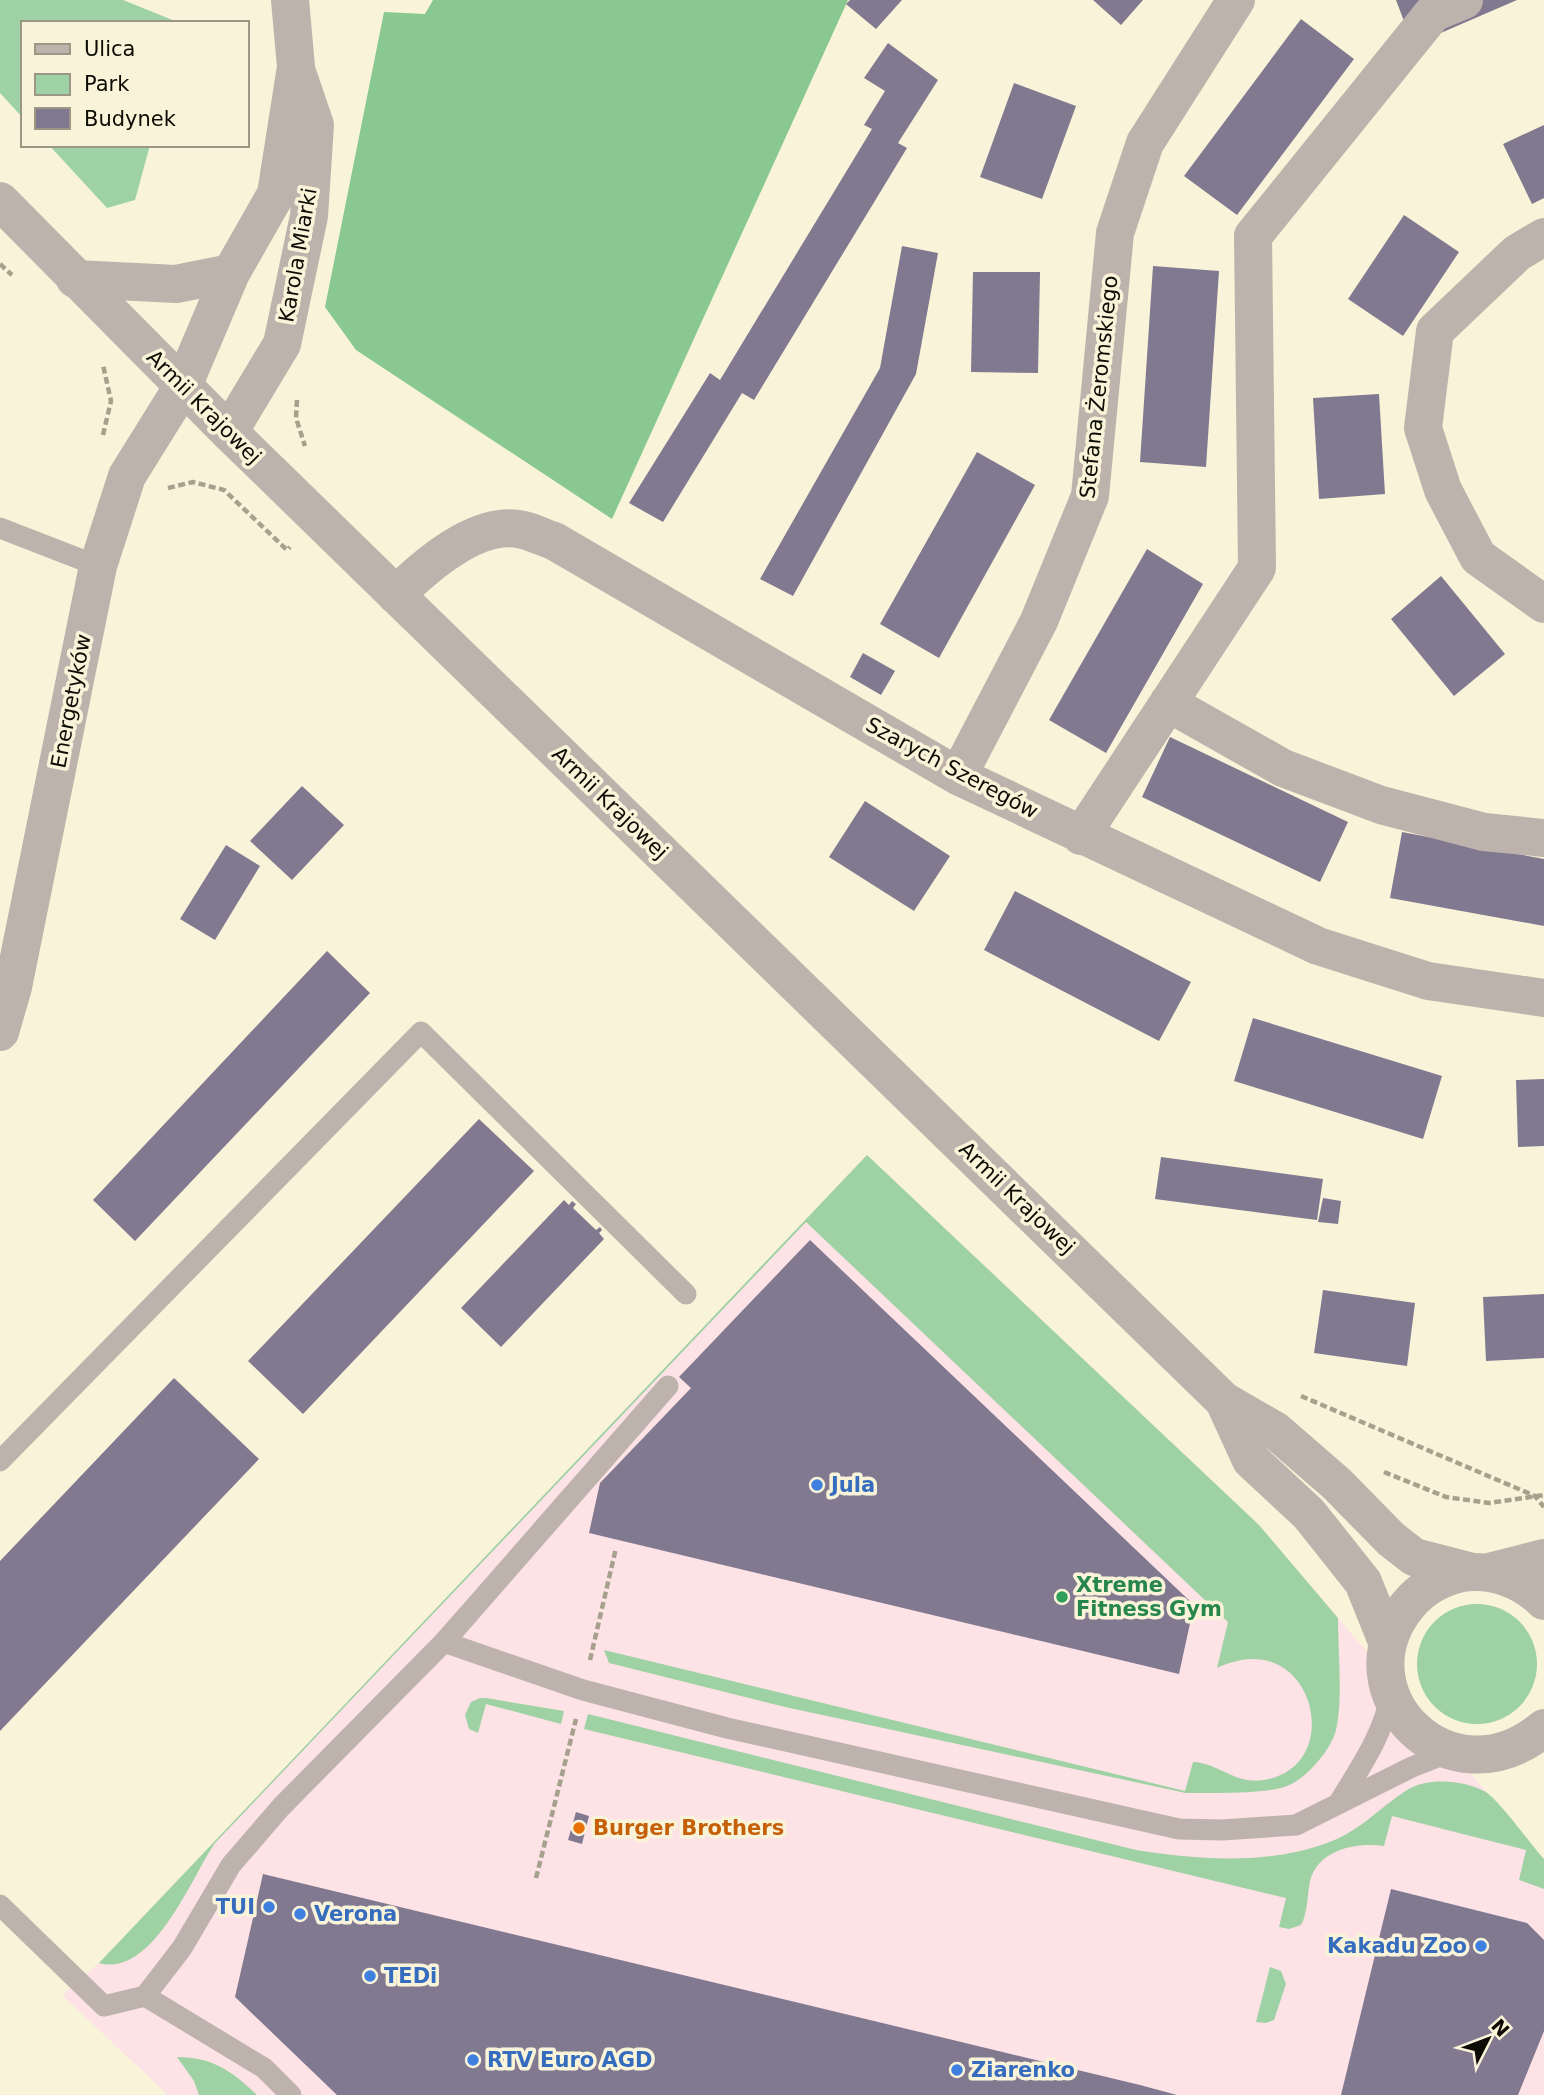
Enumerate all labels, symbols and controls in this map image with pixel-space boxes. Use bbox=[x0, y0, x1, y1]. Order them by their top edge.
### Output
legend bbox=[21, 21, 248, 147]
text: Ulica bbox=[84, 37, 135, 61]
text: Park bbox=[84, 72, 130, 96]
text: Budynek bbox=[84, 107, 177, 131]
street label: Karola Miarki bbox=[274, 186, 322, 324]
street label: Stefana Żeromskiego bbox=[1074, 274, 1123, 500]
street label: Armii Krajowej bbox=[142, 345, 266, 469]
street label: Energetyków bbox=[46, 632, 96, 770]
street label: Szarych Szeregów bbox=[862, 712, 1042, 824]
street label: Armii Krajowej bbox=[547, 742, 673, 864]
street label: Armii Krajowej bbox=[954, 1137, 1080, 1259]
place label: Jula bbox=[829, 1473, 875, 1497]
marker: Jula bbox=[809, 1477, 825, 1493]
place label: Xtreme Fitness Gym bbox=[1076, 1573, 1222, 1621]
marker: Xtreme Fitness Gym bbox=[1054, 1589, 1070, 1605]
place label: Burger Brothers bbox=[593, 1816, 784, 1840]
marker: Burger Brothers bbox=[571, 1820, 587, 1836]
place label: TUI bbox=[216, 1895, 255, 1919]
marker: TUI bbox=[261, 1899, 277, 1915]
place label: Verona bbox=[314, 1902, 397, 1926]
marker: Verona bbox=[292, 1906, 308, 1922]
place label: Kakadu Zoo bbox=[1327, 1934, 1467, 1958]
marker: Kakadu Zoo bbox=[1473, 1938, 1489, 1954]
place label: TEDi bbox=[384, 1964, 437, 1988]
marker: TEDi bbox=[362, 1968, 378, 1984]
north arrow bbox=[1453, 2004, 1523, 2074]
text: N bbox=[1487, 2014, 1514, 2041]
place label: RTV Euro AGD bbox=[487, 2048, 652, 2072]
marker: RTV Euro AGD bbox=[465, 2052, 481, 2068]
place label: Ziarenko bbox=[971, 2058, 1075, 2082]
marker: Ziarenko bbox=[949, 2062, 965, 2078]

